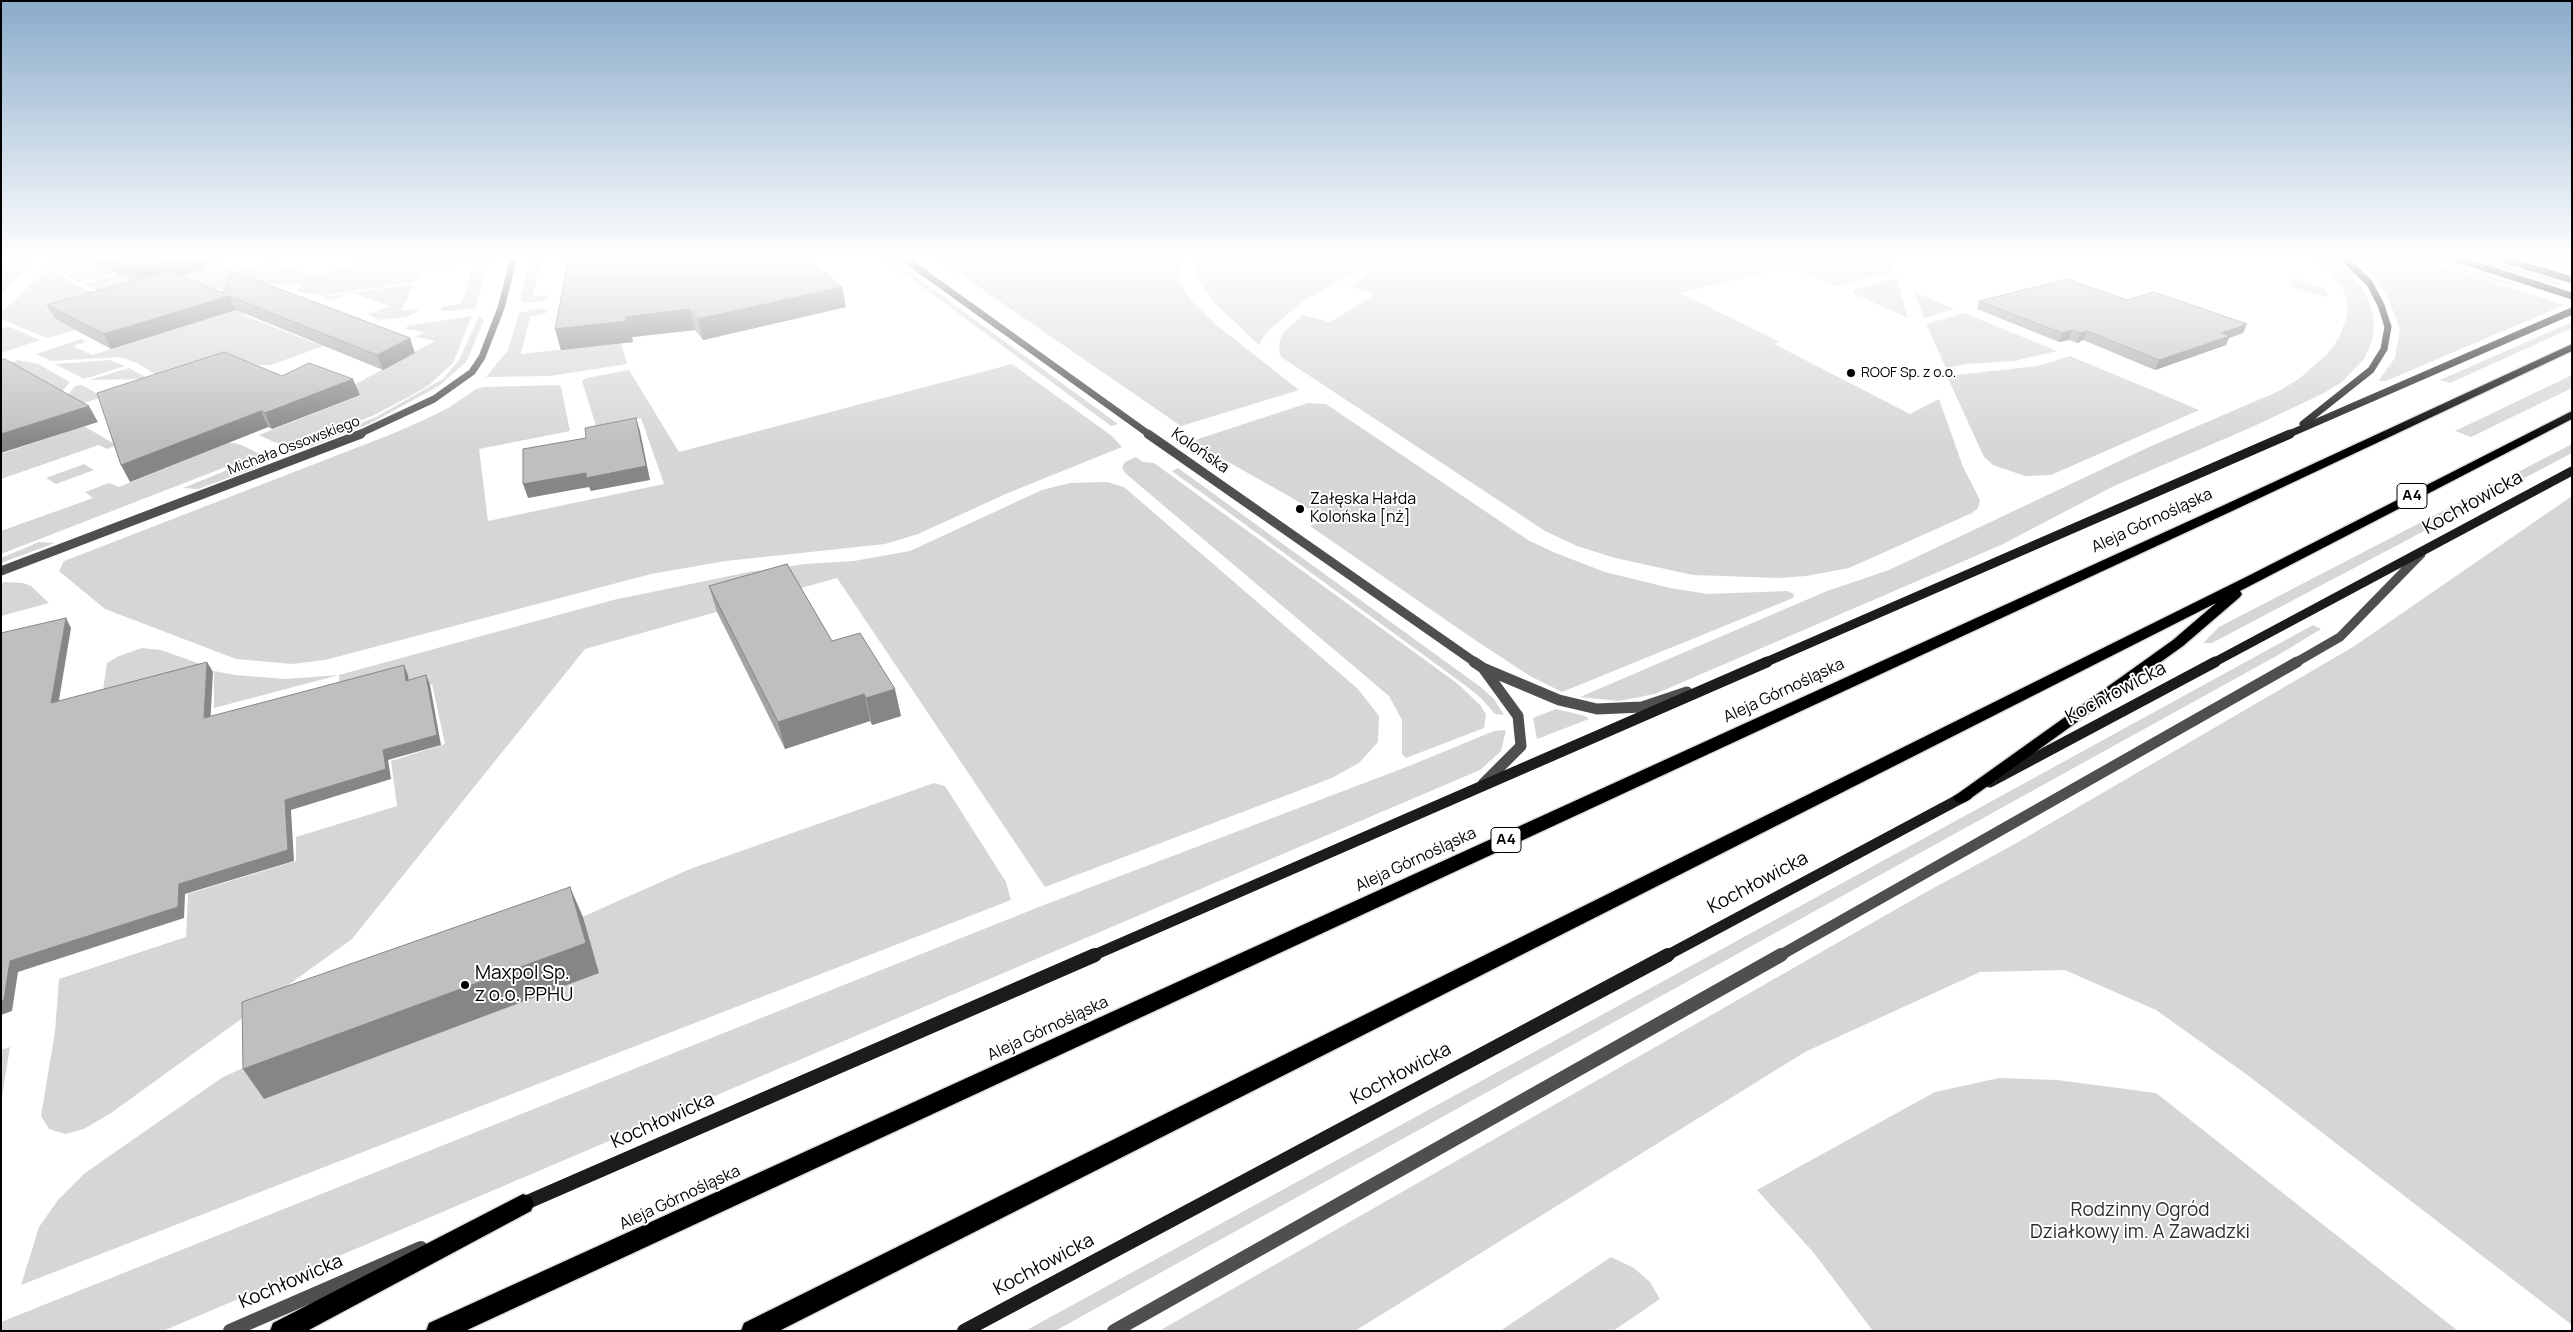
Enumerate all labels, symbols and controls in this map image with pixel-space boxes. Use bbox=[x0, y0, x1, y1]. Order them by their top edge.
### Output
place label: ROOF Sp. z o.o. bbox=[1861, 365, 1956, 381]
marker: ROOF Sp. z o.o. bbox=[1845, 367, 1857, 379]
street label: Michała Ossowskiego bbox=[226, 413, 362, 479]
street label: Kolońska bbox=[1167, 424, 1233, 478]
street label: Kochłowicka bbox=[2419, 466, 2527, 540]
road number: A4 bbox=[2397, 484, 2427, 508]
street label: Aleja Górnośląska bbox=[2089, 485, 2215, 557]
place label: Załęska Hałda Kolońska [nż] bbox=[1310, 490, 1416, 528]
marker: Załęska Hałda Kolońska [nż] bbox=[1294, 503, 1306, 515]
street label: Aleja Górnośląska bbox=[1721, 655, 1847, 727]
street label: Kochłowicka bbox=[2062, 657, 2170, 729]
street label: Aleja Górnośląska bbox=[1353, 824, 1479, 896]
road number: A4 bbox=[1491, 828, 1521, 852]
street label: Kochłowicka bbox=[1704, 847, 1812, 919]
place label: Maxpol Sp. z o.o. PPHU bbox=[475, 963, 573, 1007]
marker: Maxpol Sp. z o.o. PPHU bbox=[459, 979, 471, 991]
street label: Aleja Górnośląska bbox=[985, 993, 1111, 1065]
street label: Kochłowicka bbox=[1347, 1038, 1455, 1110]
street label: Kochłowicka bbox=[608, 1088, 718, 1154]
street label: Aleja Górnośląska bbox=[617, 1162, 743, 1234]
park label: Rodzinny Ogród Działkowy im. A Zawadzki bbox=[2030, 1200, 2250, 1244]
street label: Kochłowicka bbox=[990, 1229, 1098, 1301]
street label: Kochłowicka bbox=[236, 1250, 346, 1314]

